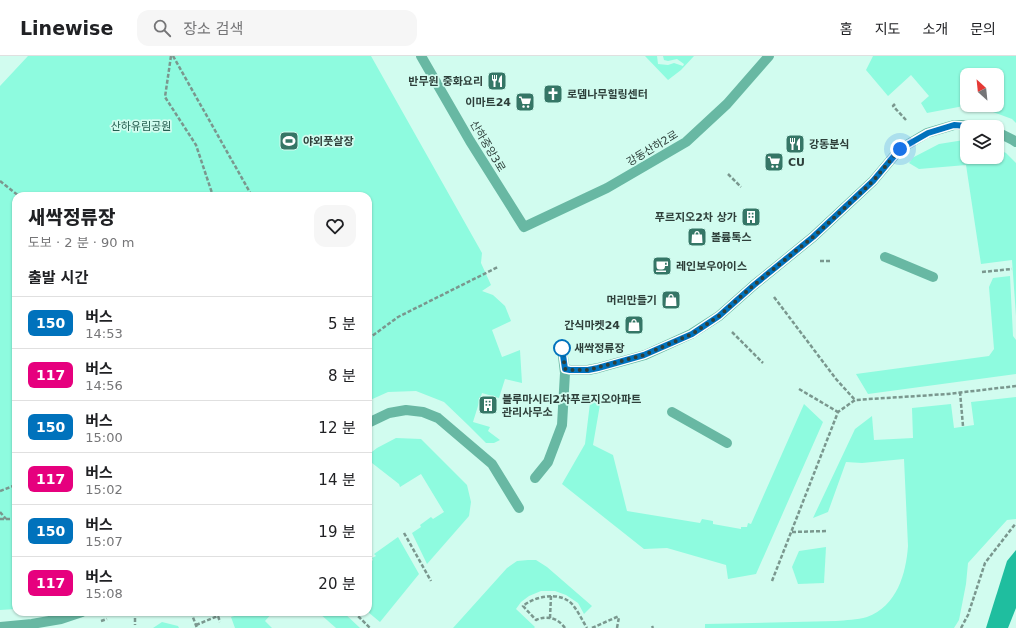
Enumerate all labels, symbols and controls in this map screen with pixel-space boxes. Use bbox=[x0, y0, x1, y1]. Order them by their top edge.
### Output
search box bbox=[137, 10, 417, 46]
text: Linewise bbox=[20, 17, 113, 39]
icon: search bbox=[151, 17, 173, 39]
text: 장소 검색 bbox=[183, 20, 243, 38]
text: 홈 bbox=[840, 21, 853, 37]
text: 지도 bbox=[875, 21, 900, 37]
text: 소개 bbox=[922, 21, 948, 37]
text: 문의 bbox=[970, 21, 996, 37]
north arrow bbox=[960, 68, 1004, 112]
map controls bbox=[960, 68, 1004, 164]
restaurant icon: 반무원 중화요리 bbox=[486, 70, 508, 92]
place label: 반무원 중화요리 bbox=[408, 75, 483, 88]
church icon: 로뎀나무힐링센터 bbox=[542, 83, 564, 105]
place label: 로뎀나무힐링센터 bbox=[567, 88, 648, 101]
supermarket icon: 이마트24 bbox=[514, 91, 536, 113]
place label: 이마트24 bbox=[465, 96, 511, 109]
street label: 산하중앙3로 bbox=[467, 118, 508, 174]
park label: 산하유림공원 bbox=[111, 120, 171, 133]
button: layers bbox=[960, 120, 1004, 164]
street label: 강동산하2로 bbox=[624, 128, 680, 169]
sports icon: 야외풋살장 bbox=[278, 130, 300, 152]
restaurant icon: 강동분식 bbox=[784, 133, 806, 155]
place label: 야외풋살장 bbox=[303, 135, 354, 148]
place label: 강동분식 bbox=[809, 138, 849, 151]
your location bbox=[890, 139, 910, 159]
supermarket icon: CU bbox=[763, 151, 785, 173]
place label: CU bbox=[788, 156, 805, 169]
button: heart bbox=[314, 205, 356, 247]
text: 새싹정류장 bbox=[28, 206, 115, 228]
building icon: 푸르지오2차 상가 bbox=[740, 206, 762, 228]
place label: 푸르지오2차 상가 bbox=[655, 211, 737, 224]
shop icon: 볼륨톡스 bbox=[686, 226, 708, 248]
place label: 볼륨톡스 bbox=[711, 231, 751, 244]
text: 도보 · 2 분 · 90 m bbox=[28, 235, 134, 250]
cafe icon: 레인보우아이스 bbox=[651, 255, 673, 277]
place label: 레인보우아이스 bbox=[676, 260, 747, 273]
text: 출발 시간 bbox=[28, 269, 88, 287]
shop icon: 머리만들기 bbox=[660, 289, 682, 311]
place label: 머리만들기 bbox=[606, 294, 657, 307]
text: 버스 bbox=[85, 308, 113, 326]
shop icon: 간식마켓24 bbox=[623, 314, 645, 336]
text: 150 bbox=[36, 315, 65, 331]
text: 5 분 bbox=[328, 315, 356, 333]
place label: 간식마켓24 bbox=[564, 319, 620, 332]
text: 14:53 bbox=[85, 326, 123, 341]
marker: 새싹정류장 bbox=[553, 339, 571, 357]
place label: 새싹정류장 bbox=[574, 342, 625, 355]
text: 버스 bbox=[85, 360, 113, 378]
text: 117 bbox=[36, 367, 65, 383]
text: 8 분 bbox=[328, 367, 356, 385]
text: 14:56 bbox=[85, 378, 123, 393]
place label: 블루마시티2차푸르지오아파트 관리사무소 bbox=[502, 393, 641, 419]
building icon: 블루마시티2차푸르지오아파트 관리사무소 bbox=[477, 394, 499, 416]
text: 버스 bbox=[85, 412, 113, 430]
text: 150 bbox=[36, 419, 65, 435]
text: 12 분 bbox=[318, 419, 356, 437]
text: 15:00 bbox=[85, 430, 123, 445]
text: 버스 bbox=[85, 464, 113, 482]
text: 117 bbox=[36, 471, 65, 487]
text: 14 분 bbox=[318, 471, 356, 489]
text: 15:02 bbox=[85, 482, 123, 497]
text: 버스 bbox=[85, 516, 113, 534]
text: 150 bbox=[36, 523, 65, 539]
text: 19 분 bbox=[318, 523, 356, 541]
text: 15:07 bbox=[85, 534, 123, 549]
text: 버스 bbox=[85, 568, 113, 586]
text: 117 bbox=[36, 575, 65, 591]
text: 20 분 bbox=[318, 575, 356, 593]
text: 15:08 bbox=[85, 586, 123, 601]

